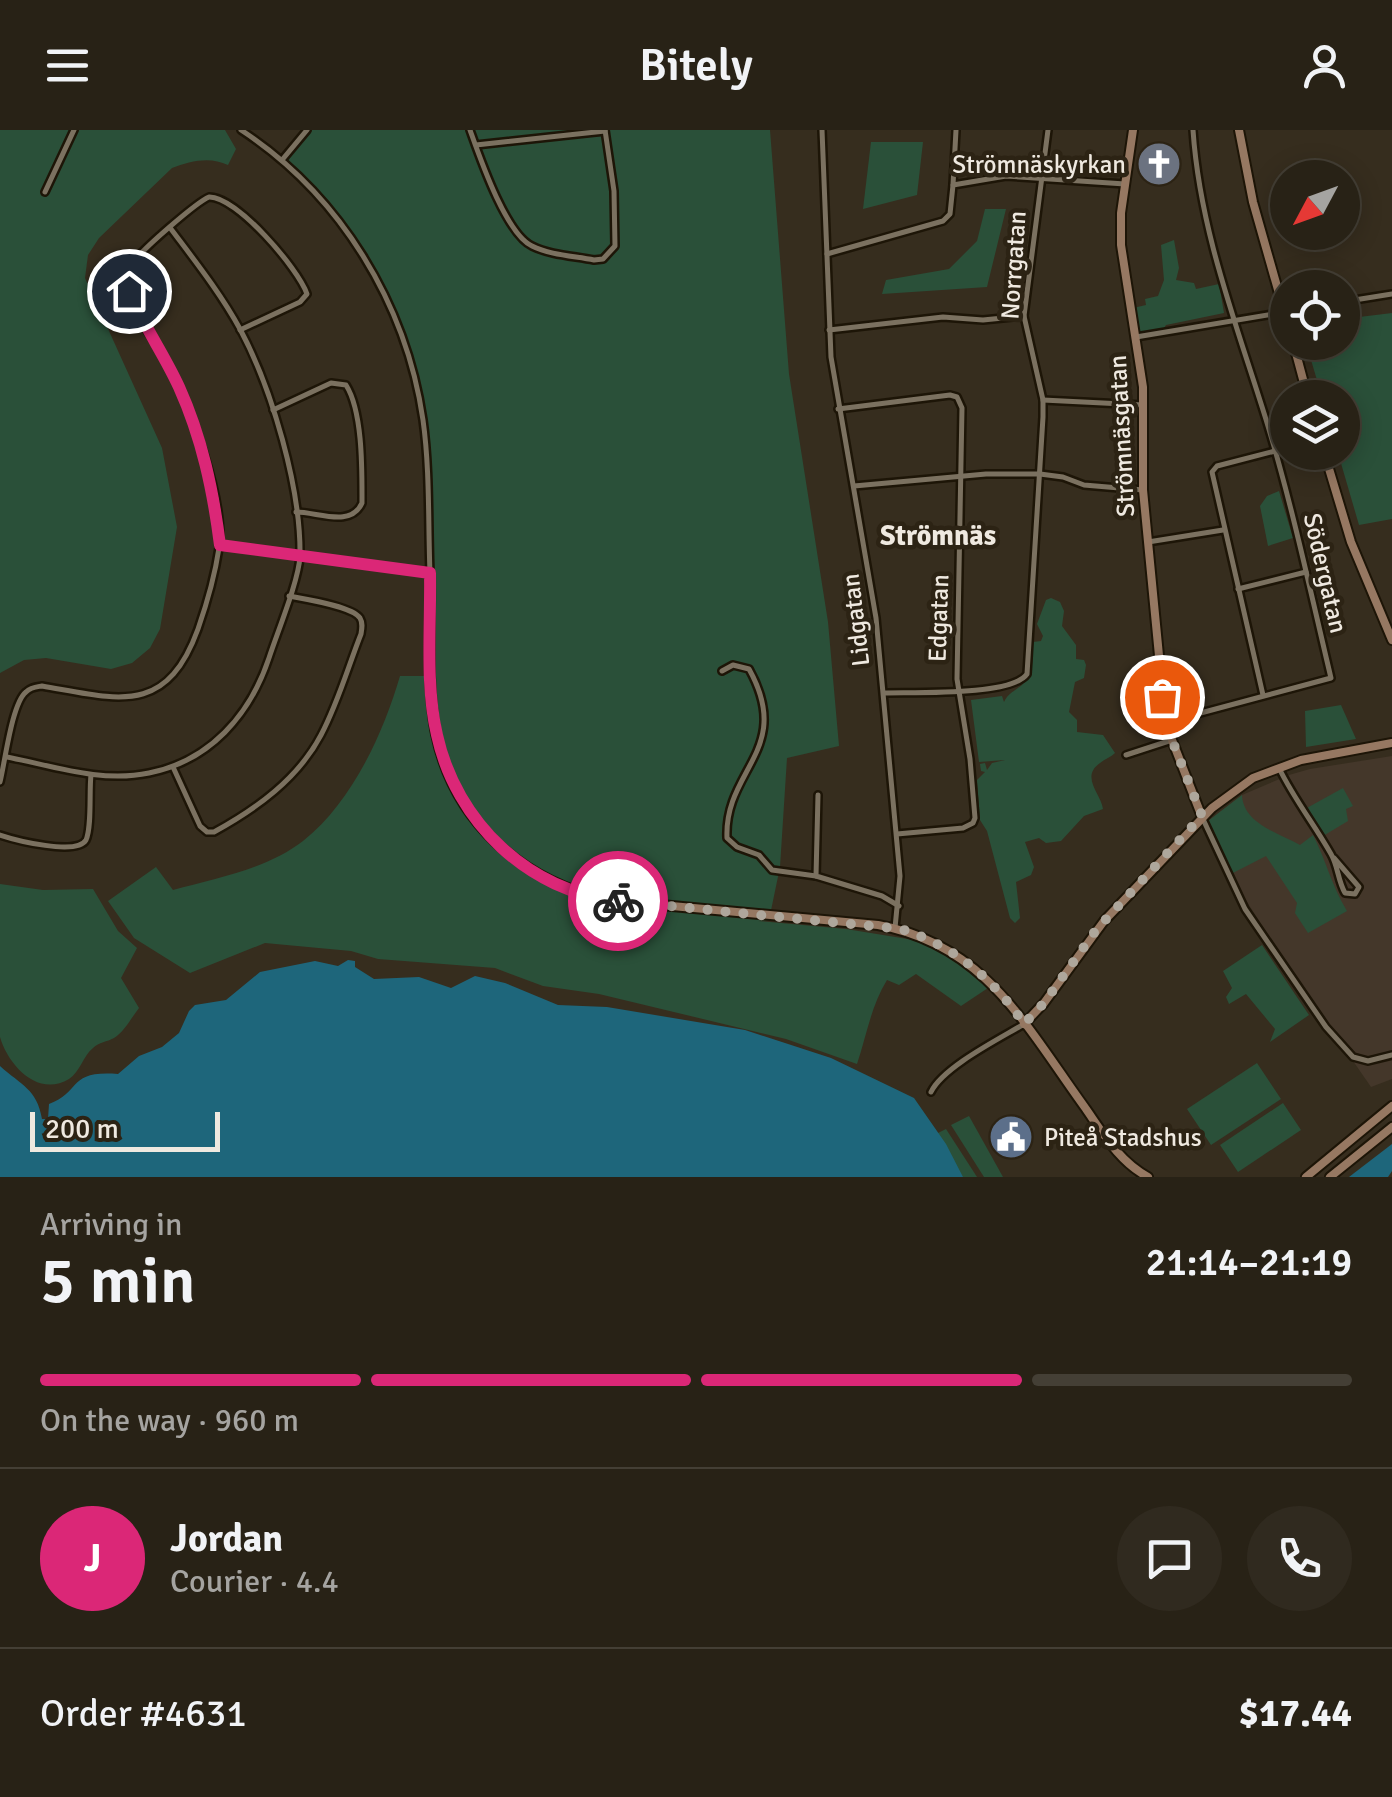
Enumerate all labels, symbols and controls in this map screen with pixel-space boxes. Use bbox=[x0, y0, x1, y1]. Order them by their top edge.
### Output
icon: menu bbox=[40, 38, 95, 93]
text: Bitely bbox=[639, 38, 753, 93]
icon: person bbox=[1297, 38, 1352, 93]
church icon: Strömnäskyrkan bbox=[1136, 141, 1182, 187]
place label: Strömnäskyrkan bbox=[952, 149, 1126, 180]
north arrow bbox=[1270, 160, 1360, 250]
map controls bbox=[1270, 160, 1360, 470]
street label: Norrgatan bbox=[994, 210, 1033, 320]
pin bbox=[87, 249, 172, 334]
icon: home bbox=[102, 264, 157, 319]
button: locate bbox=[1270, 270, 1360, 360]
street label: Strömnäsgatan bbox=[1102, 354, 1141, 518]
button: layers bbox=[1270, 380, 1360, 470]
street label: Södergatan bbox=[1297, 510, 1354, 636]
district label: Strömnäs bbox=[880, 519, 996, 553]
street label: Lidgatan bbox=[834, 572, 877, 668]
street label: Edgatan bbox=[921, 574, 956, 662]
pin bbox=[1120, 655, 1205, 740]
icon: bag bbox=[1135, 670, 1190, 725]
courier bbox=[568, 851, 668, 951]
icon: bike bbox=[591, 874, 646, 929]
scale bar bbox=[30, 1107, 220, 1151]
text: 200 m bbox=[45, 1112, 119, 1146]
public building icon: Piteå Stadshus bbox=[988, 1114, 1034, 1160]
place label: Piteå Stadshus bbox=[1044, 1122, 1202, 1153]
text: Arriving in bbox=[40, 1205, 182, 1244]
text: 21:14–21:19 bbox=[1146, 1239, 1352, 1286]
text: 5 min bbox=[40, 1241, 196, 1321]
text: On the way · 960 m bbox=[40, 1401, 299, 1440]
button: chat bbox=[1117, 1506, 1222, 1611]
button: phone bbox=[1247, 1506, 1352, 1611]
text: Jordan bbox=[170, 1515, 283, 1562]
text: J bbox=[84, 1535, 101, 1582]
text: Courier · 4.4 bbox=[170, 1562, 339, 1601]
text: Order #4631 bbox=[40, 1690, 247, 1737]
text: $17.44 bbox=[1239, 1690, 1352, 1737]

